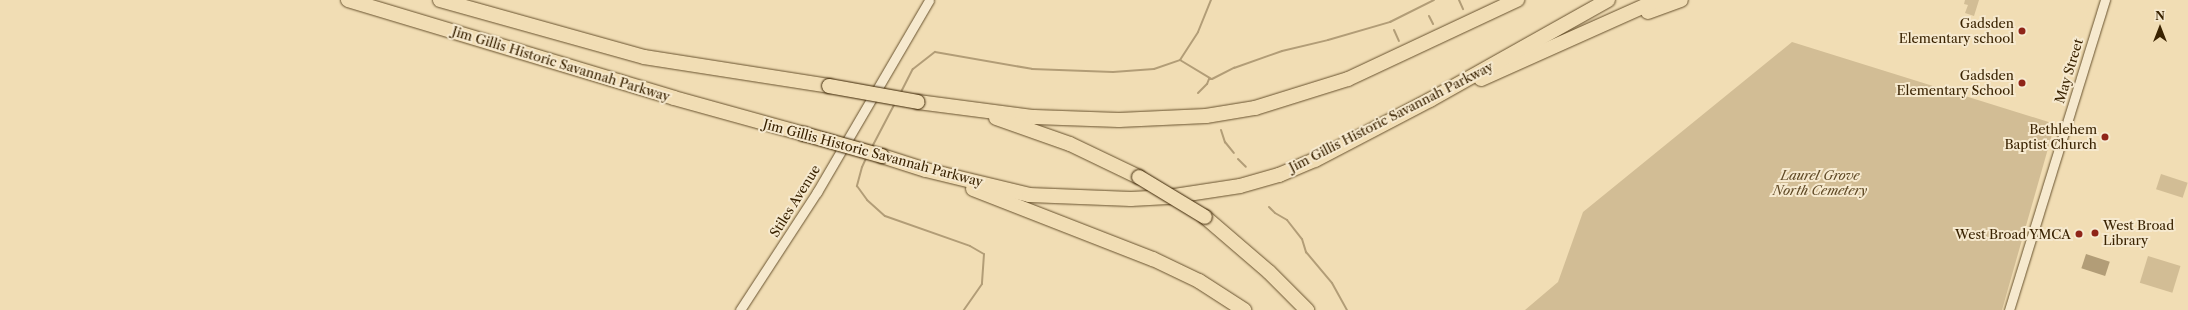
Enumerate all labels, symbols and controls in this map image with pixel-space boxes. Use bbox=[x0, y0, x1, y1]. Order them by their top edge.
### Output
north arrow bbox=[2140, 8, 2180, 48]
text: N bbox=[2155, 9, 2165, 23]
place label: Gadsden Elementary school bbox=[1898, 16, 2014, 47]
street label: Jim Gillis Historic Savannah Parkway bbox=[450, 23, 672, 105]
marker: Gadsden Elementary school bbox=[2017, 26, 2027, 36]
street label: May Street bbox=[2052, 37, 2086, 105]
street label: Jim Gillis Historic Savannah Parkway bbox=[1286, 59, 1496, 175]
place label: Gadsden Elementary School bbox=[1896, 68, 2014, 99]
marker: Gadsden Elementary School bbox=[2017, 78, 2027, 88]
street label: Jim Gillis Historic Savannah Parkway bbox=[761, 116, 985, 190]
place label: Bethlehem Baptist Church bbox=[2004, 122, 2097, 153]
marker: Bethlehem Baptist Church bbox=[2100, 132, 2110, 142]
street label: Stiles Avenue bbox=[766, 162, 824, 240]
park label: Laurel Grove North Cemetery bbox=[1773, 168, 1867, 199]
place label: West Broad Library bbox=[2103, 218, 2174, 249]
place label: West Broad YMCA bbox=[1955, 226, 2071, 242]
marker: West Broad Library bbox=[2090, 228, 2100, 238]
marker: West Broad YMCA bbox=[2074, 229, 2084, 239]

